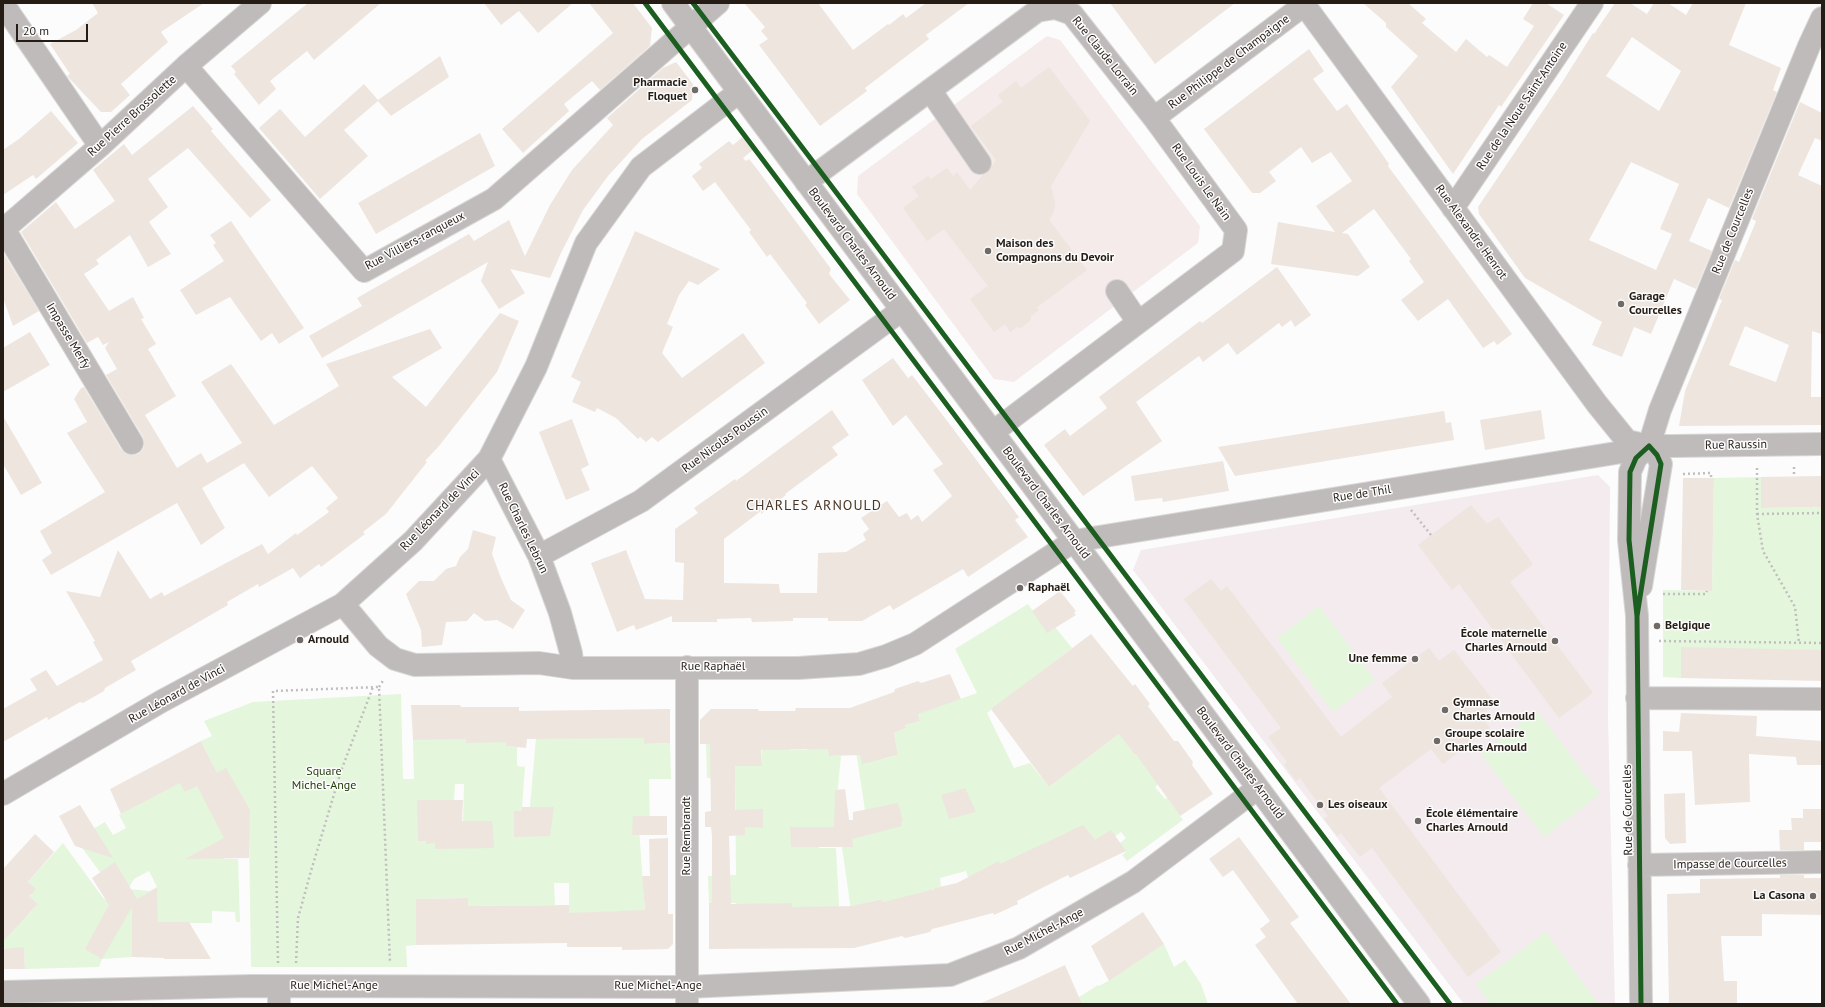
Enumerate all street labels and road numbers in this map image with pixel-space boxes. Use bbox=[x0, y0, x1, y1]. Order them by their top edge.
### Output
street label: Rue Philippe de Champaigne bbox=[1166, 12, 1292, 112]
street label: Rue Claude Lorrain bbox=[1069, 14, 1141, 98]
street label: Rue de la Noue Saint-Antoine bbox=[1474, 39, 1570, 173]
street label: Rue Pierre Brossolette bbox=[85, 73, 179, 159]
street label: Rue Louis Le Nain bbox=[1168, 141, 1234, 223]
street label: Rue Alexandre Henrot bbox=[1432, 182, 1510, 282]
street label: Boulevard Charles Arnould bbox=[805, 185, 899, 303]
street label: Rue de Courcelles bbox=[1709, 186, 1757, 276]
street label: Rue Villiers-ranqueux bbox=[363, 209, 467, 273]
street label: Impasse Merfy bbox=[43, 301, 93, 371]
street label: Rue Nicolas Poussin bbox=[679, 404, 771, 476]
street label: Rue Raussin bbox=[1705, 437, 1767, 453]
street label: Boulevard Charles Arnould bbox=[999, 444, 1093, 562]
street label: Rue Léonard de Vinci bbox=[397, 466, 483, 554]
street label: Rue Charles Lebrun bbox=[495, 480, 551, 576]
street label: Rue de Thil bbox=[1332, 482, 1392, 506]
street label: Rue Raphaël bbox=[681, 660, 745, 674]
street label: Rue Léonard de Vinci bbox=[126, 662, 228, 726]
street label: Boulevard Charles Arnould bbox=[1193, 704, 1287, 822]
street label: Rue de Courcelles bbox=[1620, 764, 1636, 856]
street label: Rue Rembrandt bbox=[680, 797, 694, 875]
street label: Impasse de Courcelles bbox=[1673, 856, 1787, 872]
street label: Rue Michel-Ange bbox=[1002, 905, 1086, 959]
street label: Rue Michel-Ange bbox=[290, 979, 378, 993]
street label: Rue Michel-Ange bbox=[614, 979, 702, 993]

